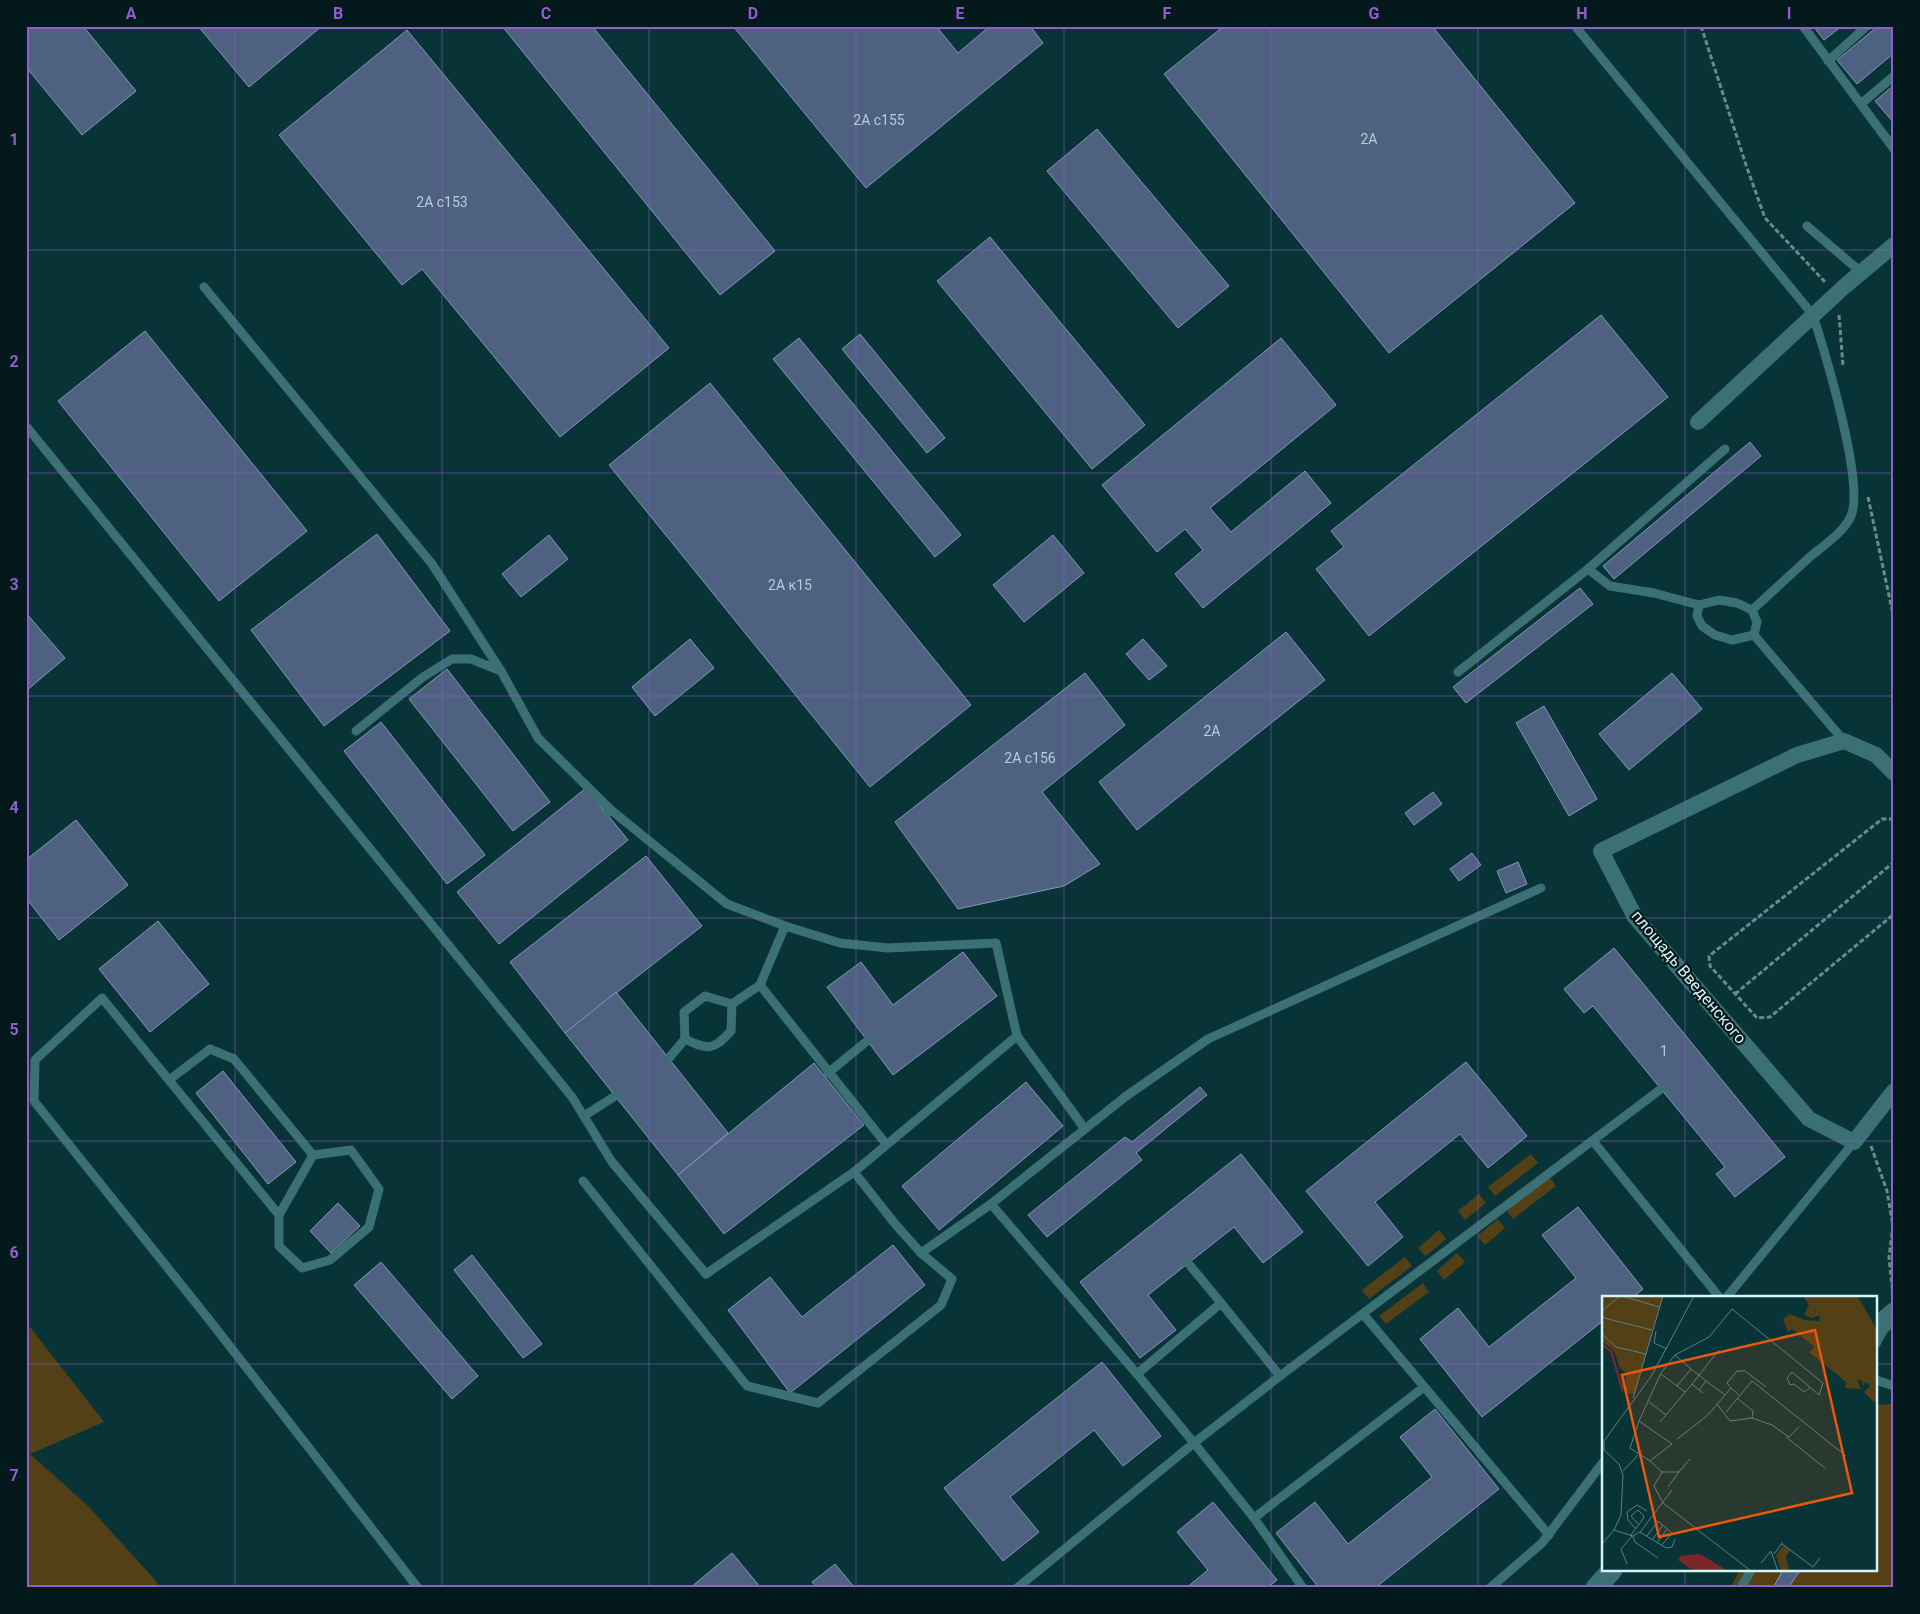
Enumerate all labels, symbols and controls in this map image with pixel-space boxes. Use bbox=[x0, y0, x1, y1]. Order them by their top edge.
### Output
text: A bbox=[126, 4, 137, 23]
text: B bbox=[333, 4, 343, 23]
text: C bbox=[541, 4, 551, 23]
text: D bbox=[748, 4, 758, 23]
text: E bbox=[956, 4, 965, 23]
text: F bbox=[1163, 4, 1172, 23]
text: G bbox=[1369, 4, 1380, 23]
text: H bbox=[1576, 4, 1588, 23]
text: I bbox=[1787, 4, 1791, 23]
house number: 2А с155 bbox=[853, 112, 905, 128]
text: 1 bbox=[9, 130, 19, 149]
house number: 2А bbox=[1360, 131, 1378, 147]
house number: 2А с153 bbox=[416, 194, 468, 210]
text: 2 bbox=[9, 352, 19, 371]
text: 3 bbox=[9, 575, 19, 594]
house number: 2А к15 bbox=[768, 577, 812, 593]
house number: 2А bbox=[1203, 723, 1221, 739]
house number: 2А с156 bbox=[1004, 750, 1056, 766]
text: 4 bbox=[9, 798, 19, 817]
street label: площадь Введенского bbox=[1628, 906, 1750, 1048]
text: 5 bbox=[9, 1020, 19, 1039]
house number: 1 bbox=[1660, 1043, 1668, 1059]
text: 6 bbox=[9, 1243, 19, 1262]
inset map bbox=[1602, 1296, 1878, 1572]
text: 7 bbox=[9, 1466, 19, 1485]

